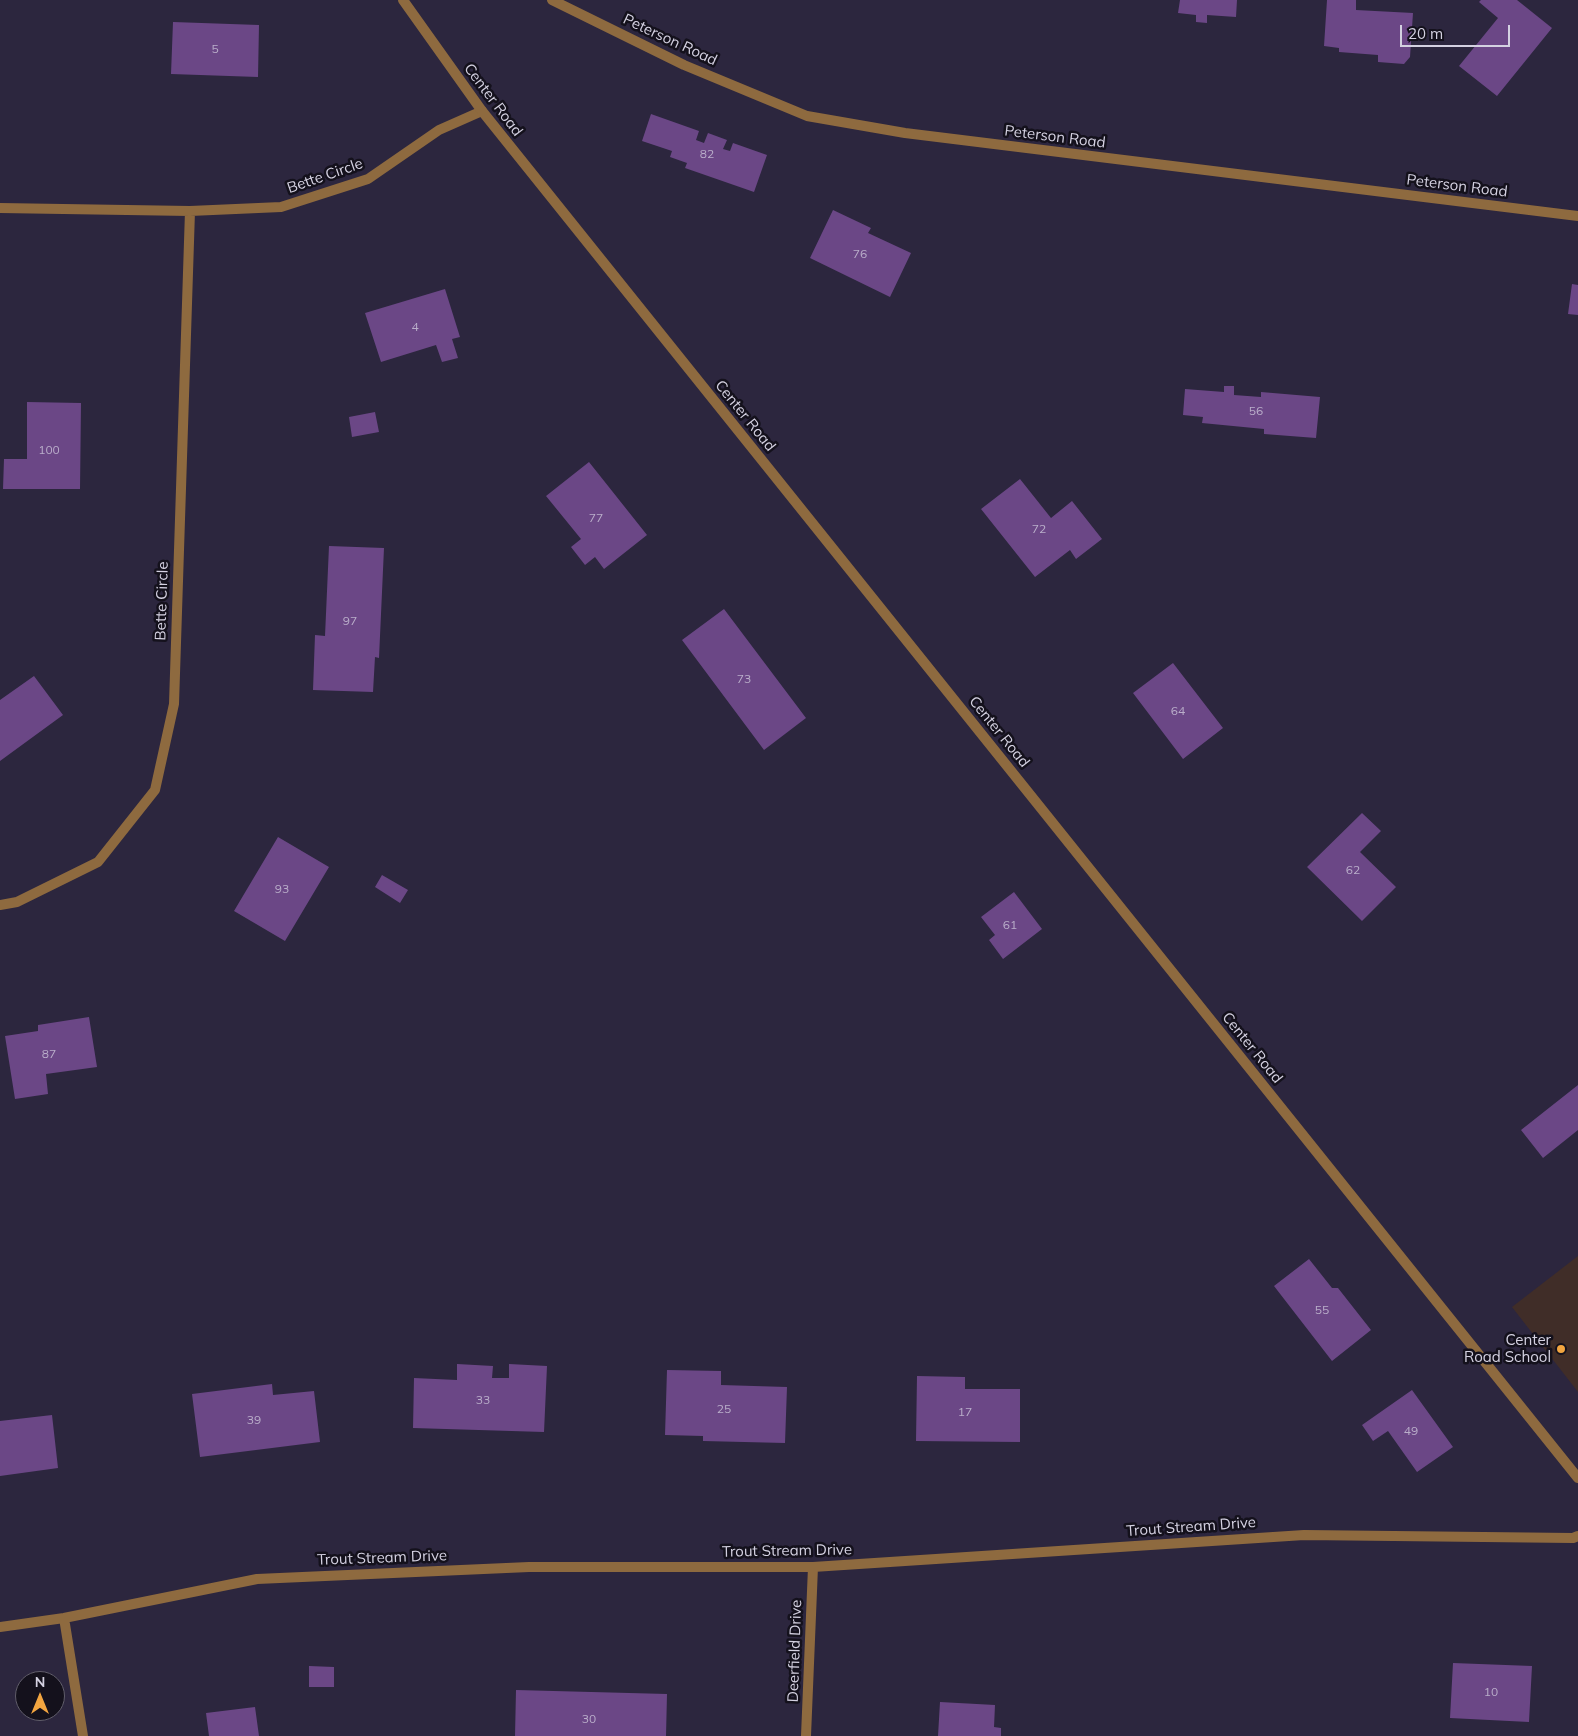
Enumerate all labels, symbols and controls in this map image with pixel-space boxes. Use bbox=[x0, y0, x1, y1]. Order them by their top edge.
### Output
street label: Peterson Road bbox=[620, 10, 720, 70]
scale bar bbox=[1403, 15, 1513, 47]
text: 20 m bbox=[1408, 24, 1443, 43]
house number: 5 bbox=[211, 42, 219, 56]
street label: Center Road bbox=[460, 60, 526, 140]
street label: Peterson Road bbox=[1003, 122, 1107, 152]
house number: 82 bbox=[700, 147, 714, 161]
street label: Bette Circle bbox=[285, 155, 365, 197]
street label: Peterson Road bbox=[1405, 171, 1509, 201]
house number: 76 bbox=[853, 247, 867, 261]
house number: 4 bbox=[411, 320, 419, 334]
street label: Center Road bbox=[711, 377, 779, 455]
house number: 56 bbox=[1249, 404, 1263, 418]
house number: 100 bbox=[38, 443, 60, 457]
house number: 77 bbox=[589, 511, 603, 525]
house number: 72 bbox=[1032, 522, 1046, 536]
street label: Bette Circle bbox=[152, 561, 172, 641]
house number: 97 bbox=[343, 614, 357, 628]
house number: 73 bbox=[737, 672, 751, 686]
street label: Center Road bbox=[965, 693, 1033, 771]
house number: 64 bbox=[1171, 704, 1185, 718]
house number: 62 bbox=[1346, 863, 1360, 877]
house number: 93 bbox=[275, 882, 289, 896]
house number: 61 bbox=[1003, 918, 1017, 932]
street label: Center Road bbox=[1218, 1009, 1286, 1087]
house number: 87 bbox=[42, 1047, 56, 1061]
house number: 55 bbox=[1315, 1303, 1329, 1317]
place label: Center Road School bbox=[1464, 1331, 1551, 1366]
marker: Center Road School bbox=[1555, 1343, 1567, 1355]
house number: 33 bbox=[476, 1393, 490, 1407]
house number: 25 bbox=[717, 1402, 731, 1416]
house number: 17 bbox=[958, 1405, 972, 1419]
house number: 39 bbox=[247, 1413, 261, 1427]
house number: 49 bbox=[1404, 1424, 1418, 1438]
street label: Trout Stream Drive bbox=[1126, 1513, 1256, 1541]
street label: Trout Stream Drive bbox=[722, 1541, 852, 1561]
street label: Trout Stream Drive bbox=[317, 1547, 447, 1569]
street label: Deerfield Drive bbox=[784, 1599, 806, 1703]
north arrow bbox=[15, 1671, 65, 1721]
text: N bbox=[35, 1673, 45, 1691]
house number: 10 bbox=[1484, 1685, 1498, 1699]
house number: 30 bbox=[582, 1712, 596, 1726]

